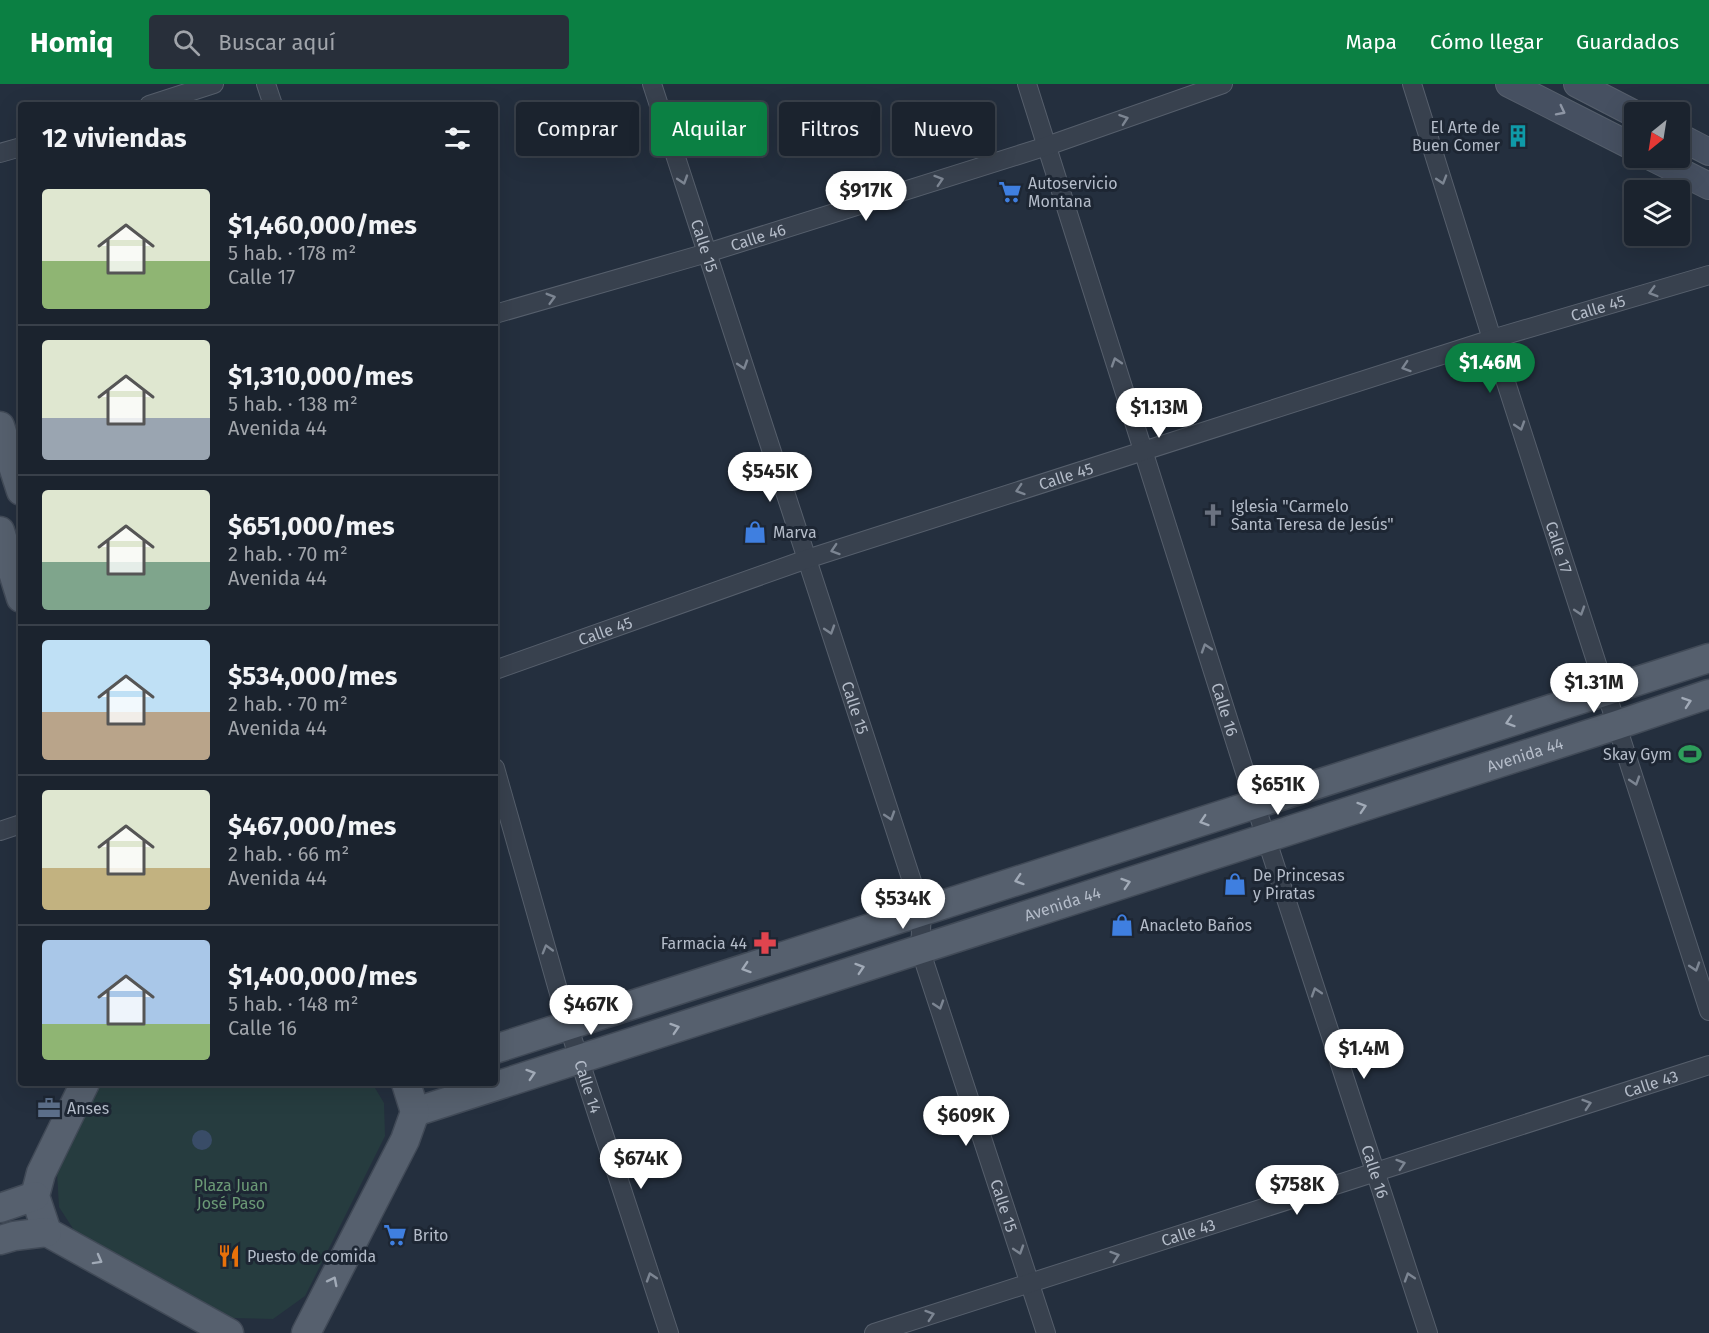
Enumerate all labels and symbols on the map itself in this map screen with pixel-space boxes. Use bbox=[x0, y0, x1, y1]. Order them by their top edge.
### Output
north arrow bbox=[1624, 102, 1690, 168]
one-way arrow bbox=[1555, 103, 1566, 115]
one-way arrow bbox=[1118, 113, 1129, 126]
place label: El Arte de Buen Comer bbox=[1412, 118, 1501, 155]
building icon: El Arte de Buen Comer bbox=[1505, 123, 1531, 149]
pin: $917K bbox=[824, 171, 908, 222]
one-way arrow bbox=[676, 174, 688, 185]
place label: Autoservicio Montana bbox=[1028, 174, 1118, 211]
one-way arrow bbox=[1435, 174, 1447, 185]
one-way arrow bbox=[933, 175, 944, 187]
supermarket icon: Autoservicio Montana bbox=[997, 179, 1023, 205]
street label: Calle 15 bbox=[687, 217, 722, 275]
street label: Calle 46 bbox=[728, 219, 788, 255]
one-way arrow bbox=[1648, 285, 1659, 297]
street label: Calle 45 bbox=[1568, 291, 1627, 325]
one-way arrow bbox=[545, 293, 556, 305]
pin: $1.46M bbox=[1441, 343, 1539, 394]
one-way arrow bbox=[1110, 357, 1123, 368]
one-way arrow bbox=[736, 359, 749, 370]
one-way arrow bbox=[1401, 359, 1412, 372]
pin: $1.13M bbox=[1110, 388, 1208, 439]
one-way arrow bbox=[1513, 420, 1525, 431]
pin: $545K bbox=[728, 452, 812, 503]
street label: Calle 45 bbox=[1036, 458, 1095, 493]
one-way arrow bbox=[1015, 483, 1026, 495]
place label: Iglesia "Carmelo Santa Teresa de Jesús" bbox=[1231, 497, 1394, 534]
church icon: Iglesia "Carmelo Santa Teresa de Jesús" bbox=[1200, 502, 1226, 528]
shop icon: Marva bbox=[742, 519, 768, 545]
street label: Calle 17 bbox=[1542, 519, 1577, 576]
place label: Marva bbox=[773, 523, 817, 542]
one-way arrow bbox=[830, 543, 841, 555]
one-way arrow bbox=[1573, 605, 1585, 616]
street label: Calle 45 bbox=[576, 612, 635, 649]
one-way arrow bbox=[823, 624, 835, 635]
one-way arrow bbox=[1201, 644, 1213, 654]
pin: $1.31M bbox=[1545, 663, 1643, 714]
street label: Calle 15 bbox=[838, 679, 873, 737]
street label: Calle 16 bbox=[1208, 680, 1242, 739]
one-way arrow bbox=[1681, 696, 1692, 709]
one-way arrow bbox=[1505, 715, 1516, 728]
street label: Avenida 44 bbox=[1484, 733, 1566, 776]
sports icon: Skay Gym bbox=[1677, 741, 1703, 767]
place label: Skay Gym bbox=[1603, 745, 1672, 764]
pin: $651K bbox=[1236, 765, 1320, 816]
one-way arrow bbox=[1627, 775, 1640, 786]
one-way arrow bbox=[1356, 802, 1367, 815]
one-way arrow bbox=[883, 810, 896, 821]
one-way arrow bbox=[1199, 813, 1210, 826]
place label: De Princesas y Piratas bbox=[1253, 866, 1345, 903]
shop icon: De Princesas y Piratas bbox=[1222, 871, 1248, 897]
one-way arrow bbox=[1014, 873, 1025, 886]
one-way arrow bbox=[1120, 878, 1131, 890]
pin: $534K bbox=[861, 879, 945, 930]
street label: Avenida 44 bbox=[1022, 882, 1103, 925]
shop icon: Anacleto Baños bbox=[1109, 912, 1135, 938]
place label: Anacleto Baños bbox=[1140, 916, 1252, 935]
pharmacy icon: Farmacia 44 bbox=[752, 930, 778, 956]
place label: Farmacia 44 bbox=[661, 934, 747, 953]
one-way arrow bbox=[541, 944, 554, 954]
one-way arrow bbox=[741, 961, 752, 973]
one-way arrow bbox=[1687, 961, 1700, 972]
one-way arrow bbox=[854, 963, 865, 976]
pin: $467K bbox=[549, 985, 633, 1036]
one-way arrow bbox=[1311, 987, 1324, 998]
one-way arrow bbox=[931, 999, 944, 1010]
one-way arrow bbox=[669, 1023, 680, 1035]
pin: $1.4M bbox=[1322, 1029, 1406, 1080]
street label: Calle 14 bbox=[571, 1057, 606, 1116]
street label: Calle 43 bbox=[1621, 1066, 1680, 1101]
one-way arrow bbox=[525, 1069, 536, 1082]
office icon: Anses bbox=[36, 1095, 62, 1121]
pin: $609K bbox=[924, 1096, 1008, 1147]
place label: Anses bbox=[67, 1099, 109, 1118]
one-way arrow bbox=[1581, 1099, 1592, 1112]
pin: $674K bbox=[599, 1139, 683, 1190]
street label: Calle 16 bbox=[1358, 1142, 1393, 1201]
one-way arrow bbox=[1395, 1159, 1406, 1171]
pin: $758K bbox=[1255, 1165, 1339, 1216]
park label: Plaza Juan José Paso bbox=[194, 1176, 268, 1213]
street label: Calle 15 bbox=[987, 1177, 1022, 1234]
street label: Calle 43 bbox=[1159, 1215, 1218, 1250]
supermarket icon: Brito bbox=[382, 1222, 408, 1248]
place label: Brito bbox=[413, 1226, 448, 1245]
restaurant icon: Puesto de comida bbox=[216, 1243, 242, 1269]
one-way arrow bbox=[1012, 1244, 1024, 1255]
place label: Puesto de comida bbox=[247, 1247, 376, 1266]
one-way arrow bbox=[1109, 1250, 1120, 1263]
one-way arrow bbox=[92, 1253, 102, 1264]
one-way arrow bbox=[645, 1272, 658, 1283]
one-way arrow bbox=[1404, 1272, 1417, 1283]
one-way arrow bbox=[326, 1277, 337, 1287]
one-way arrow bbox=[924, 1310, 935, 1322]

